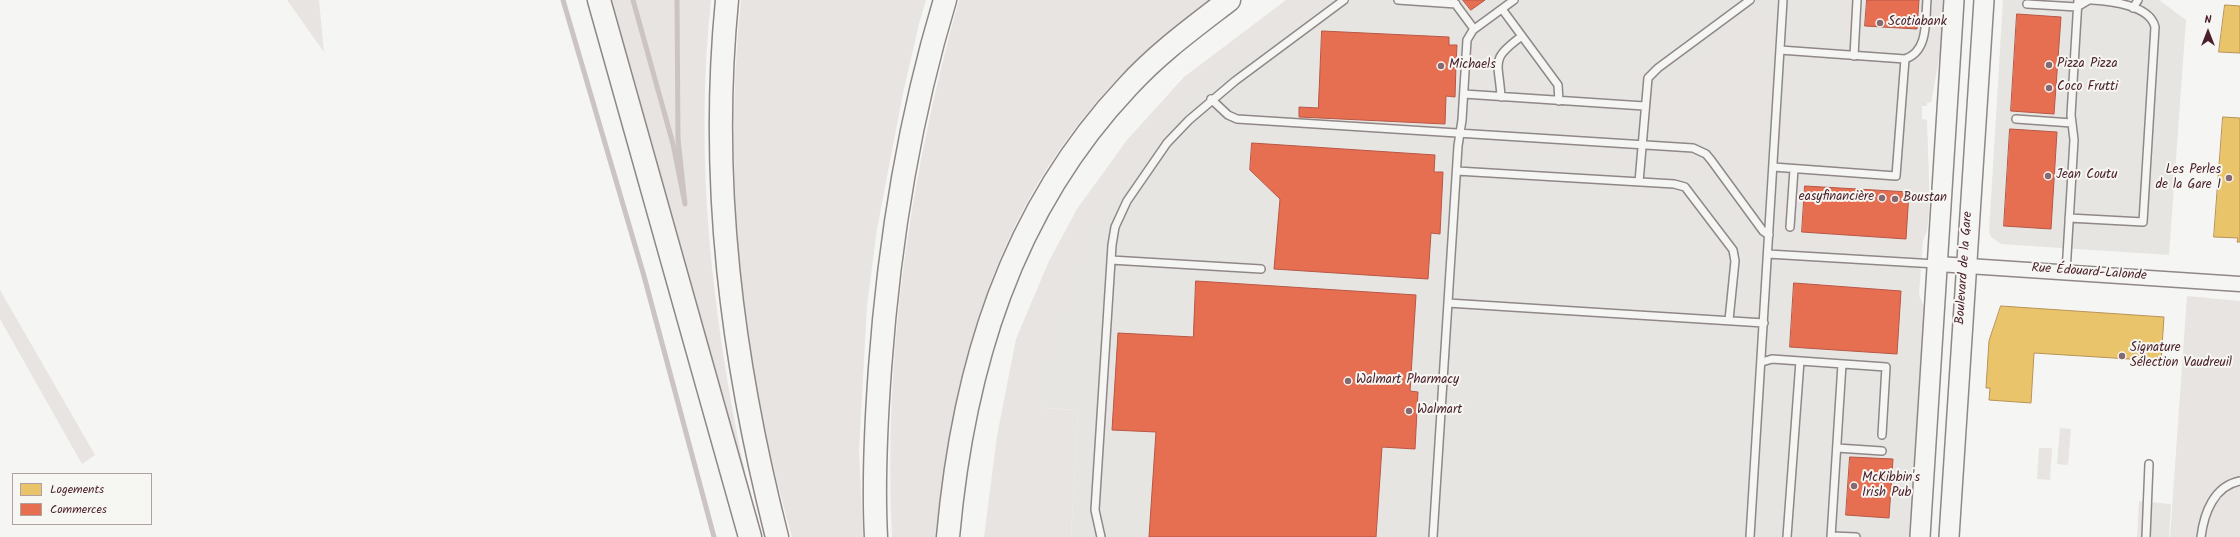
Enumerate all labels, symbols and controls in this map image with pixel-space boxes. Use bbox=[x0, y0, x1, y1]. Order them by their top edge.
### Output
text: N bbox=[2205, 11, 2211, 29]
north arrow bbox=[2188, 12, 2228, 52]
place label: Scotiabank bbox=[1888, 15, 1947, 31]
marker: Scotiabank bbox=[1875, 18, 1885, 28]
place label: Pizza Pizza bbox=[2057, 57, 2118, 73]
place label: Michaels bbox=[1449, 58, 1496, 74]
marker: Pizza Pizza bbox=[2044, 60, 2054, 70]
marker: Michaels bbox=[1436, 61, 1446, 71]
place label: Coco Frutti bbox=[2057, 80, 2118, 96]
marker: Coco Frutti bbox=[2044, 83, 2054, 93]
place label: Les Perles de la Gare 1 bbox=[2155, 163, 2221, 194]
place label: Jean Coutu bbox=[2056, 168, 2117, 184]
marker: Jean Coutu bbox=[2043, 171, 2053, 181]
marker: Les Perles de la Gare 1 bbox=[2224, 173, 2234, 183]
place label: easyfinancière bbox=[1799, 190, 1874, 206]
place label: Boustan bbox=[1903, 191, 1947, 207]
marker: easyfinancière bbox=[1877, 193, 1887, 203]
marker: Boustan bbox=[1890, 194, 1900, 204]
street label: Boulevard de la Gare bbox=[1953, 211, 1977, 325]
street label: Rue Édouard-Lalonde bbox=[2031, 261, 2147, 285]
place label: Signature Sélection Vaudreuil bbox=[2130, 341, 2232, 372]
marker: Signature Sélection Vaudreuil bbox=[2117, 351, 2127, 361]
place label: Walmart Pharmacy bbox=[1356, 373, 1459, 389]
marker: Walmart Pharmacy bbox=[1343, 376, 1353, 386]
place label: Walmart bbox=[1417, 403, 1462, 419]
marker: Walmart bbox=[1404, 406, 1414, 416]
place label: McKibbin's Irish Pub bbox=[1862, 471, 1920, 502]
legend bbox=[12, 473, 152, 525]
text: Logements bbox=[50, 480, 104, 499]
marker: McKibbin's Irish Pub bbox=[1849, 481, 1859, 491]
text: Commerces bbox=[50, 500, 107, 519]

